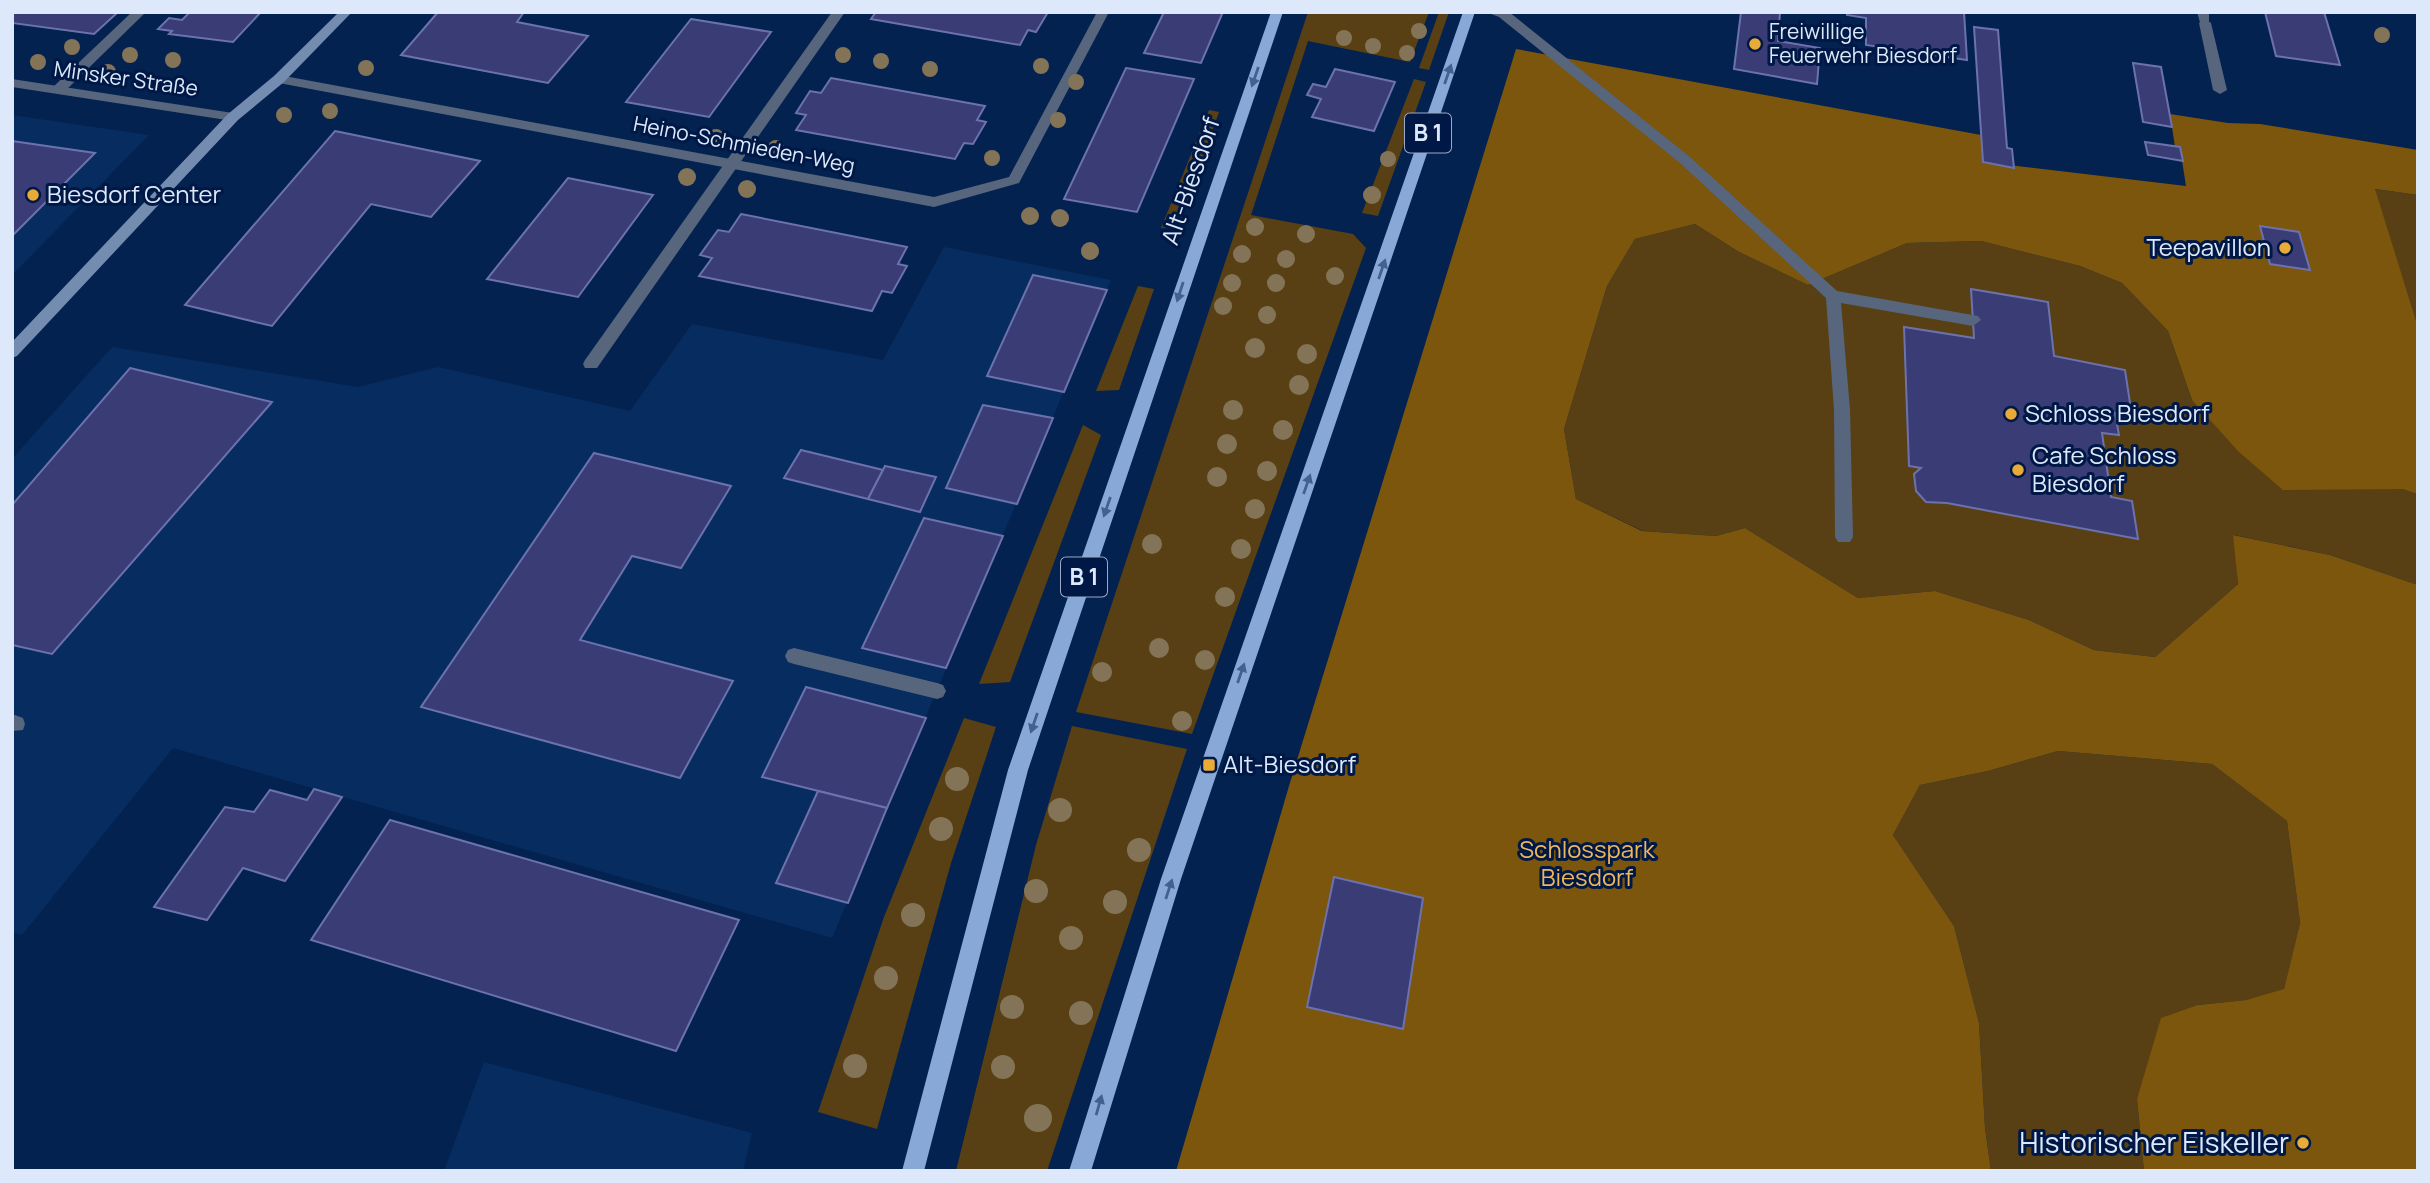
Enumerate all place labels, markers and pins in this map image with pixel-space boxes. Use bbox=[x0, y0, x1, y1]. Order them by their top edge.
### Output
place label: Freiwillige Feuerwehr Biesdorf bbox=[1769, 17, 1958, 69]
marker: Freiwillige Feuerwehr Biesdorf bbox=[1747, 36, 1763, 52]
place label: Biesdorf Center bbox=[47, 177, 222, 210]
marker: Biesdorf Center bbox=[25, 187, 41, 203]
place label: Teepavillon bbox=[2146, 230, 2271, 263]
marker: Teepavillon bbox=[2277, 240, 2293, 256]
place label: Schloss Biesdorf bbox=[2025, 396, 2210, 429]
marker: Schloss Biesdorf bbox=[2003, 406, 2019, 422]
place label: Cafe Schloss Biesdorf bbox=[2032, 438, 2177, 499]
marker: Cafe Schloss Biesdorf bbox=[2010, 462, 2026, 478]
place label: Alt-Biesdorf bbox=[1223, 747, 1357, 780]
marker: Alt-Biesdorf bbox=[1201, 757, 1217, 773]
place label: Historischer Eiskeller bbox=[2019, 1123, 2289, 1161]
marker: Historischer Eiskeller bbox=[2295, 1135, 2311, 1151]

